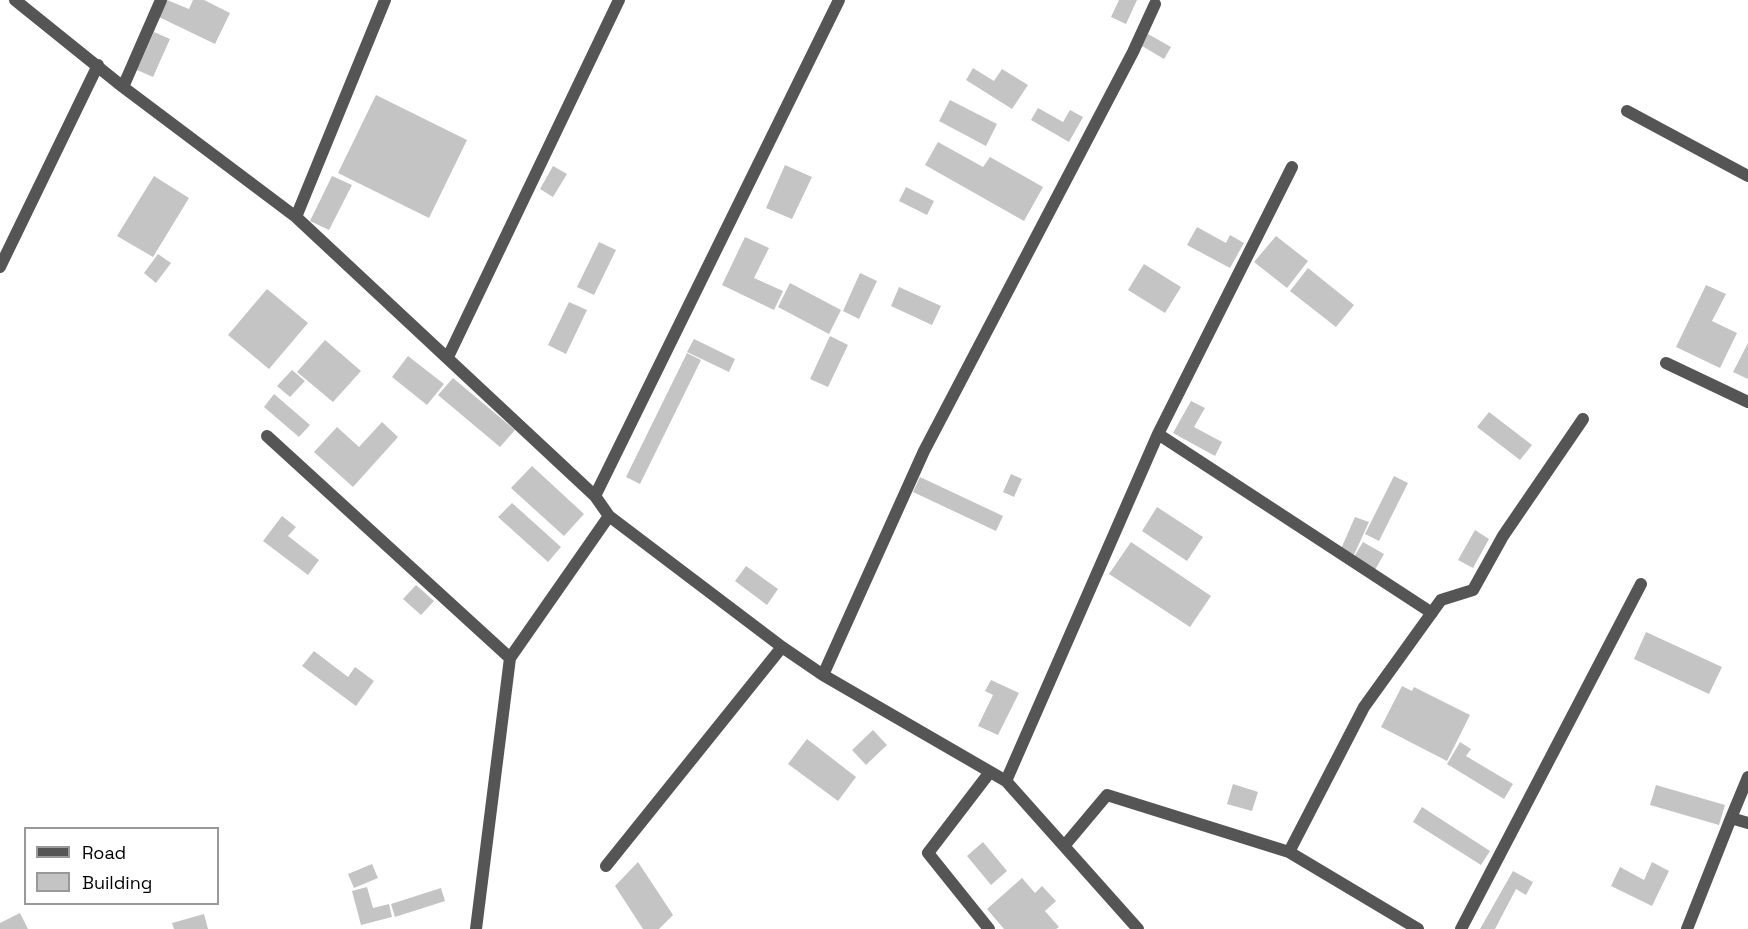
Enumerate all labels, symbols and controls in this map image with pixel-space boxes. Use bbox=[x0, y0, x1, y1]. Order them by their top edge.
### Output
legend bbox=[24, 827, 219, 905]
text: Road bbox=[82, 841, 126, 864]
text: Building bbox=[82, 871, 152, 894]

